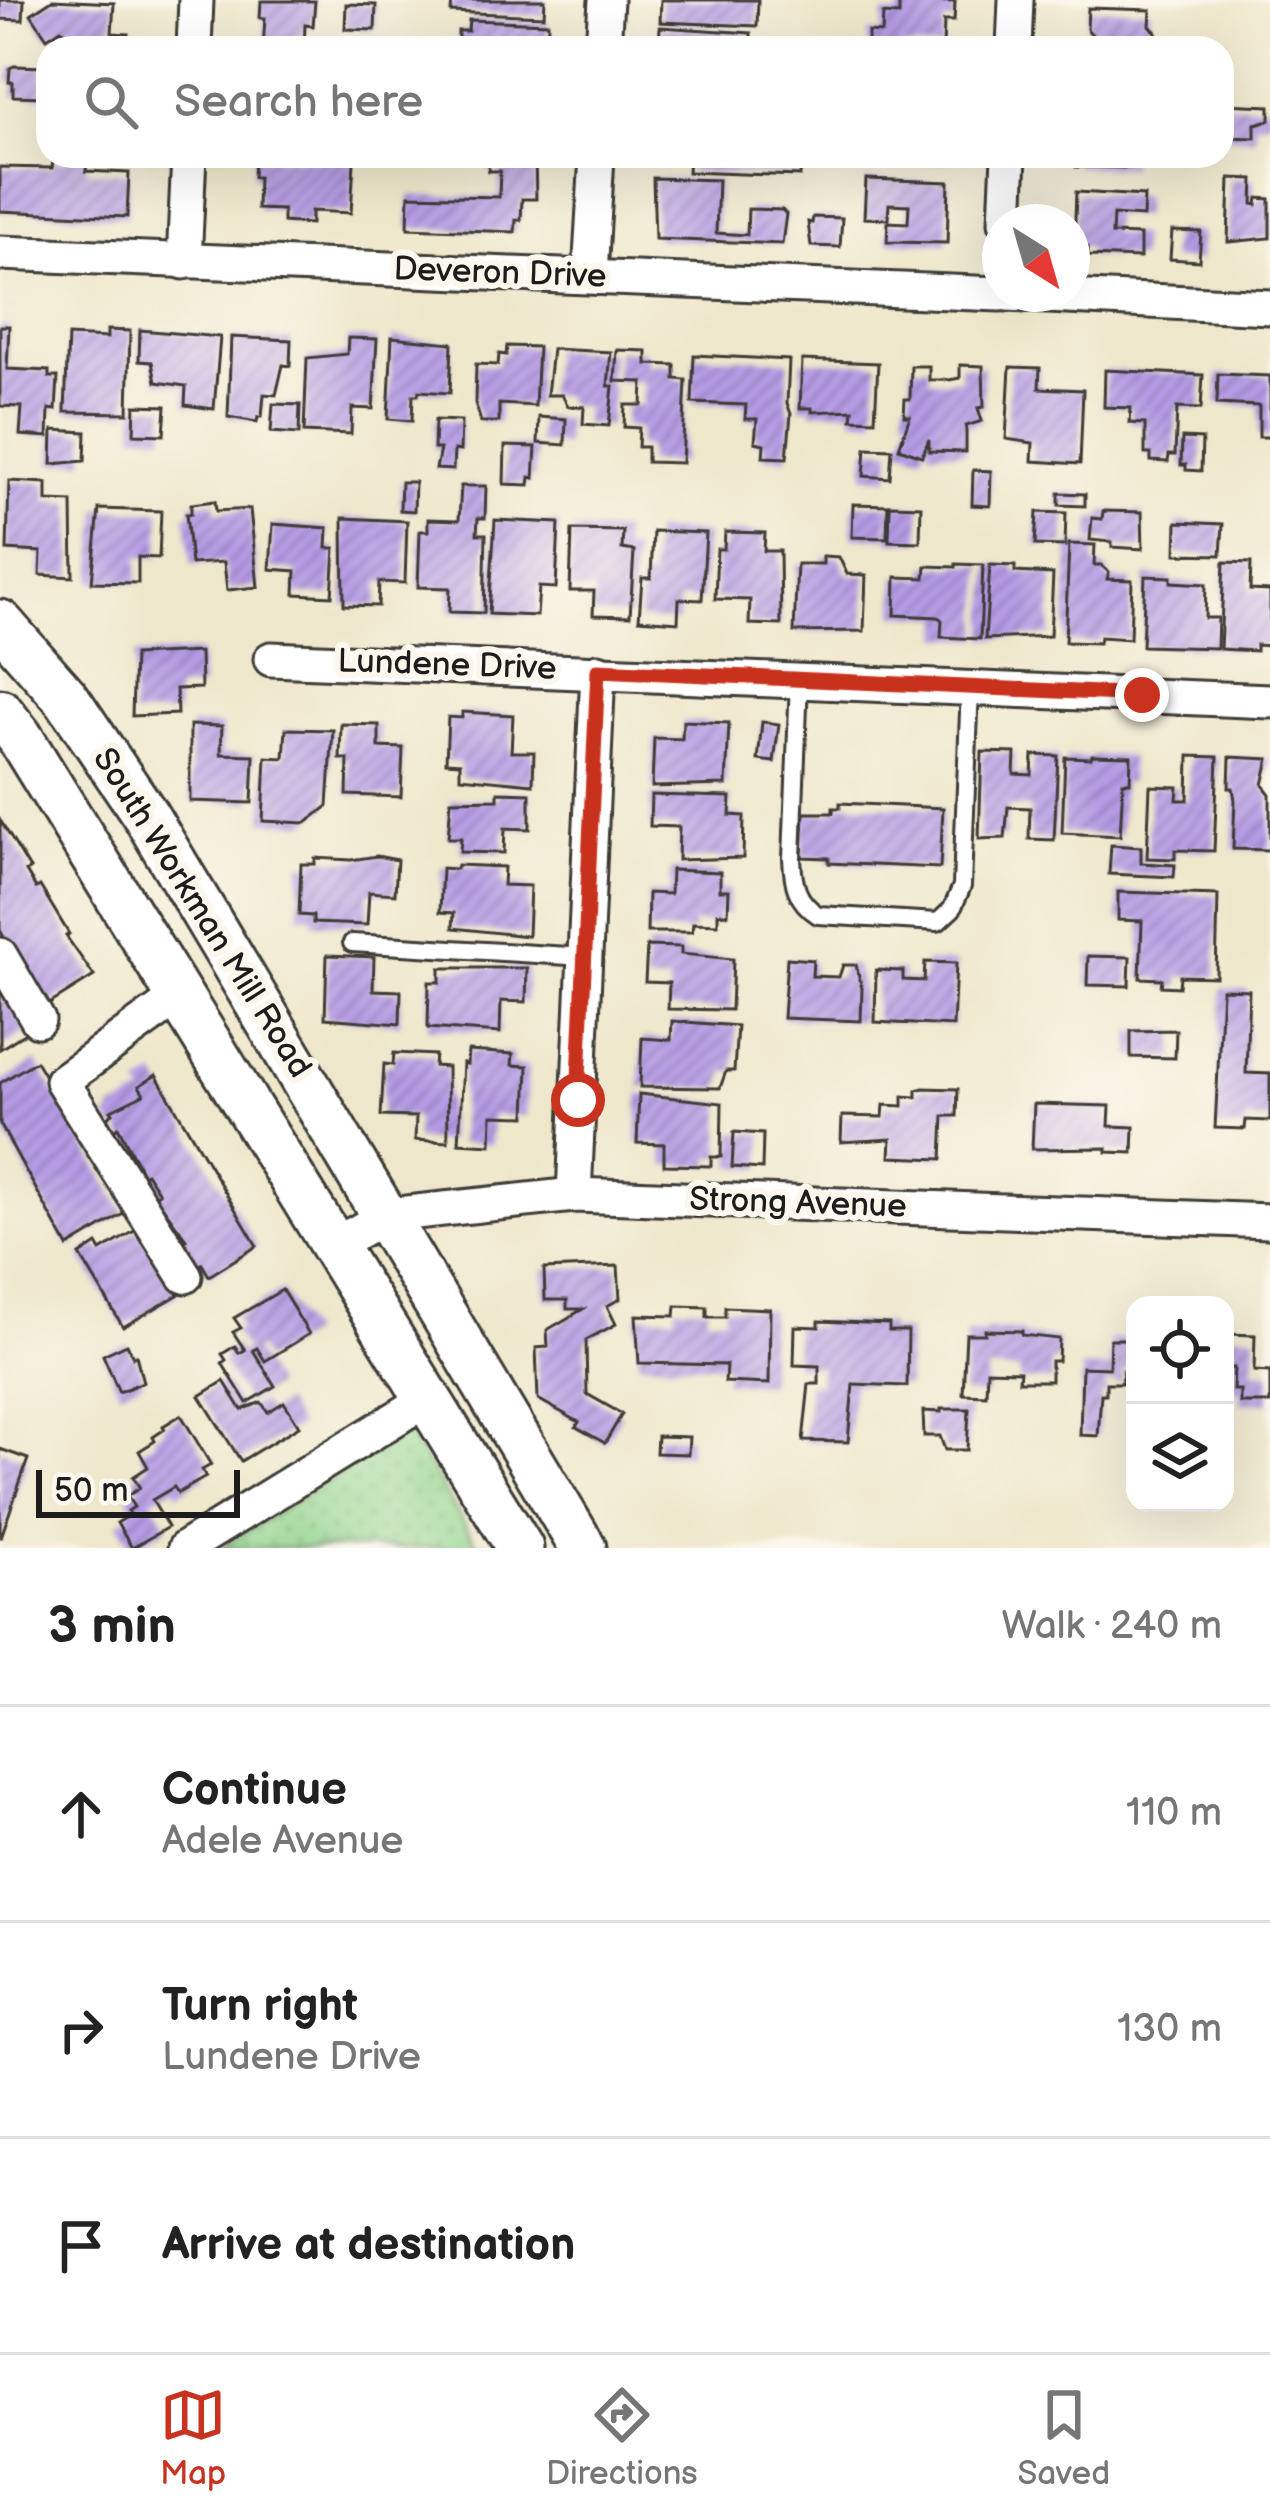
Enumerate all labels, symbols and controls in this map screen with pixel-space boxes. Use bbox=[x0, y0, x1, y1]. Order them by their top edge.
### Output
search box bbox=[36, 36, 1234, 168]
icon: search bbox=[78, 69, 144, 135]
text: Search here bbox=[174, 75, 423, 130]
north arrow bbox=[982, 204, 1090, 312]
street label: Deveron Drive bbox=[393, 249, 607, 297]
street label: Lundene Drive bbox=[337, 641, 557, 689]
route end bbox=[1115, 668, 1169, 722]
street label: South Workman Mill Road bbox=[84, 741, 320, 1085]
route start bbox=[551, 1073, 605, 1127]
street label: Strong Avenue bbox=[689, 1179, 907, 1227]
map controls bbox=[1126, 1296, 1234, 1512]
button: locate bbox=[1126, 1296, 1234, 1404]
button: layers bbox=[1126, 1404, 1234, 1512]
scale bar bbox=[36, 1464, 240, 1517]
text: 50 m bbox=[54, 1471, 129, 1511]
text: 3 min bbox=[48, 1596, 176, 1657]
text: Walk · 240 m bbox=[1001, 1603, 1222, 1650]
text: Continue bbox=[162, 1763, 347, 1818]
icon: ahead bbox=[48, 1781, 114, 1847]
text: 110 m bbox=[1126, 1790, 1222, 1837]
text: Adele Avenue bbox=[162, 1818, 404, 1865]
text: Turn right bbox=[162, 1979, 358, 2034]
icon: right bbox=[48, 1997, 114, 2063]
text: 130 m bbox=[1117, 2006, 1222, 2053]
text: Lundene Drive bbox=[162, 2034, 421, 2081]
icon: arrive bbox=[48, 2213, 114, 2279]
text: Arrive at destination bbox=[162, 2218, 575, 2273]
tab: Map bbox=[160, 2382, 226, 2494]
tab: Directions bbox=[546, 2382, 698, 2494]
tab: Saved bbox=[1017, 2382, 1110, 2494]

